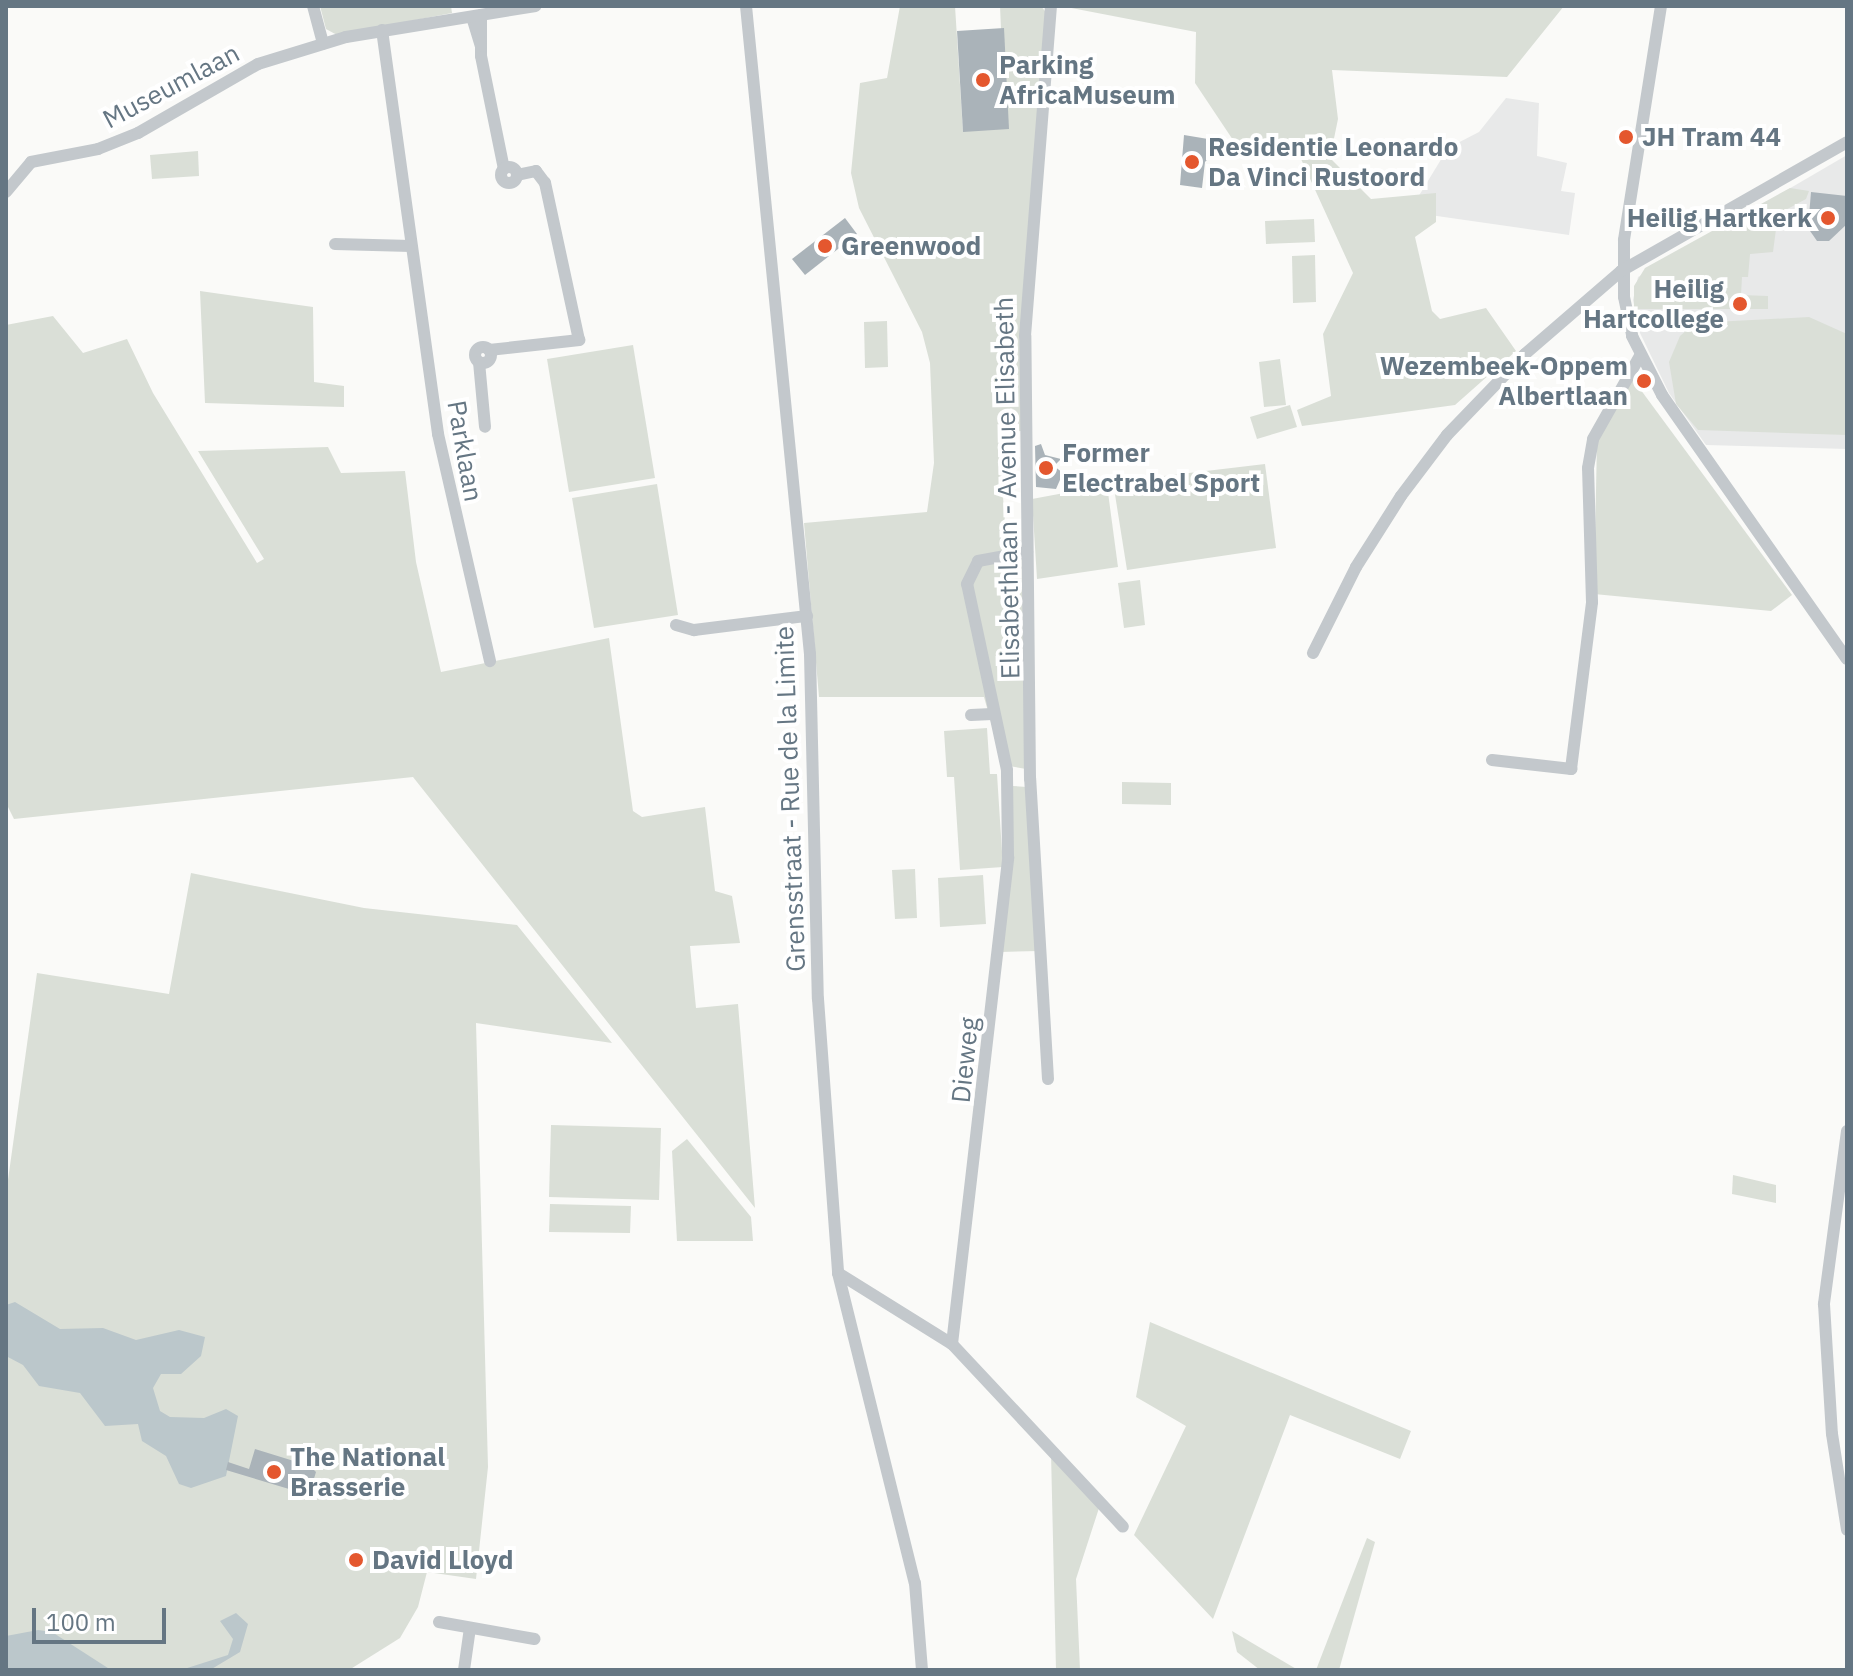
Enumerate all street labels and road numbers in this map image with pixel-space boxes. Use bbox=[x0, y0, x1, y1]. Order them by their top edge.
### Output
street label: Museumlaan bbox=[98, 37, 244, 135]
street label: Elisabethlaan - Avenue Elisabeth bbox=[988, 297, 1026, 679]
street label: Parklaan bbox=[441, 398, 489, 504]
street label: Grensstraat - Rue de la Limite bbox=[768, 626, 812, 972]
street label: Dieweg bbox=[945, 1016, 985, 1104]

